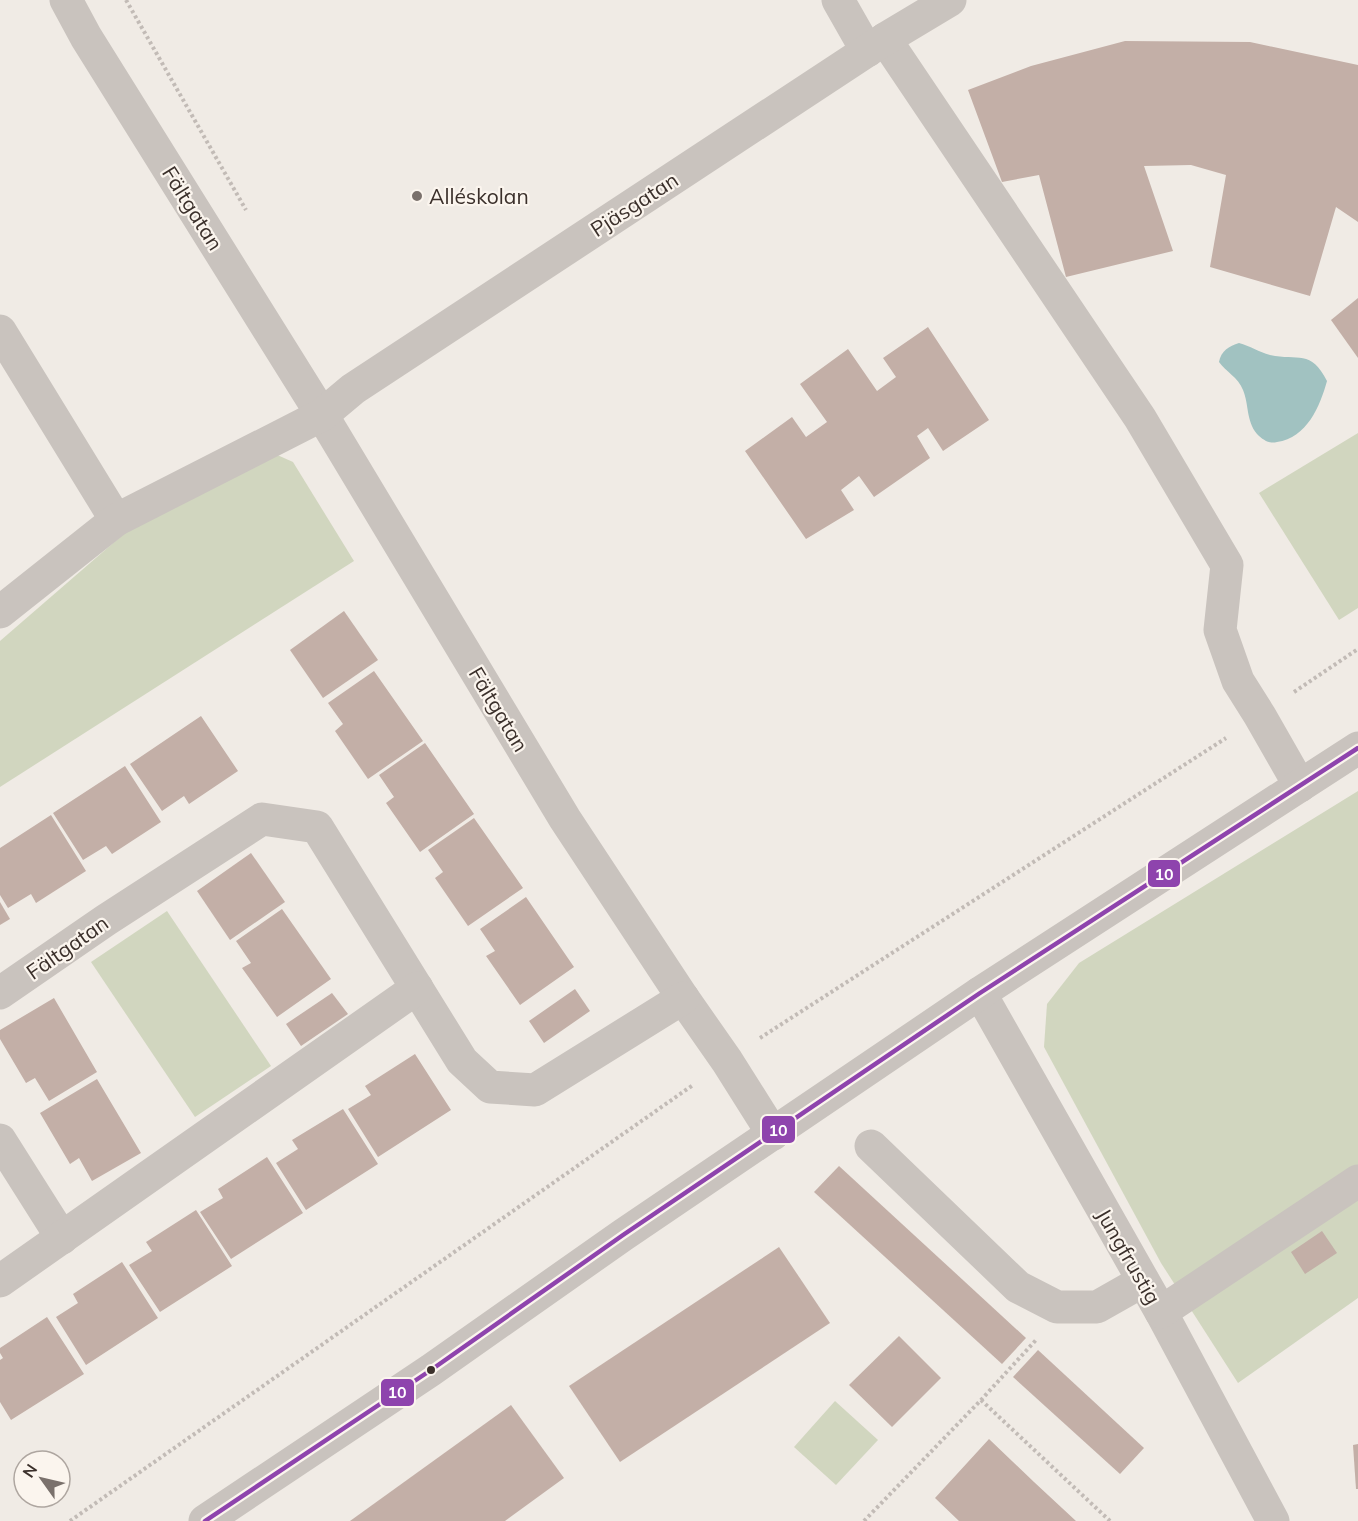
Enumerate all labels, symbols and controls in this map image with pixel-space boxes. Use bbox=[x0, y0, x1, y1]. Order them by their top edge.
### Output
street label: Fältgatan bbox=[157, 161, 229, 255]
street label: Pjäsgatan bbox=[585, 166, 683, 242]
place label: Alléskolan bbox=[429, 183, 529, 209]
marker: Alléskolan bbox=[410, 189, 424, 203]
street label: Fältgatan bbox=[464, 662, 534, 756]
line badge: 10 bbox=[1147, 859, 1181, 888]
text: 10 bbox=[1154, 864, 1174, 884]
street label: Fältgatan bbox=[21, 909, 113, 985]
line badge: 10 bbox=[761, 1115, 796, 1144]
text: 10 bbox=[768, 1120, 788, 1140]
street label: Jungfrustig bbox=[1091, 1204, 1167, 1308]
unlabelled marker bbox=[425, 1364, 437, 1376]
line badge: 10 bbox=[380, 1378, 415, 1407]
text: 10 bbox=[387, 1382, 407, 1402]
north arrow bbox=[12, 1449, 72, 1509]
text: N bbox=[18, 1460, 41, 1481]

